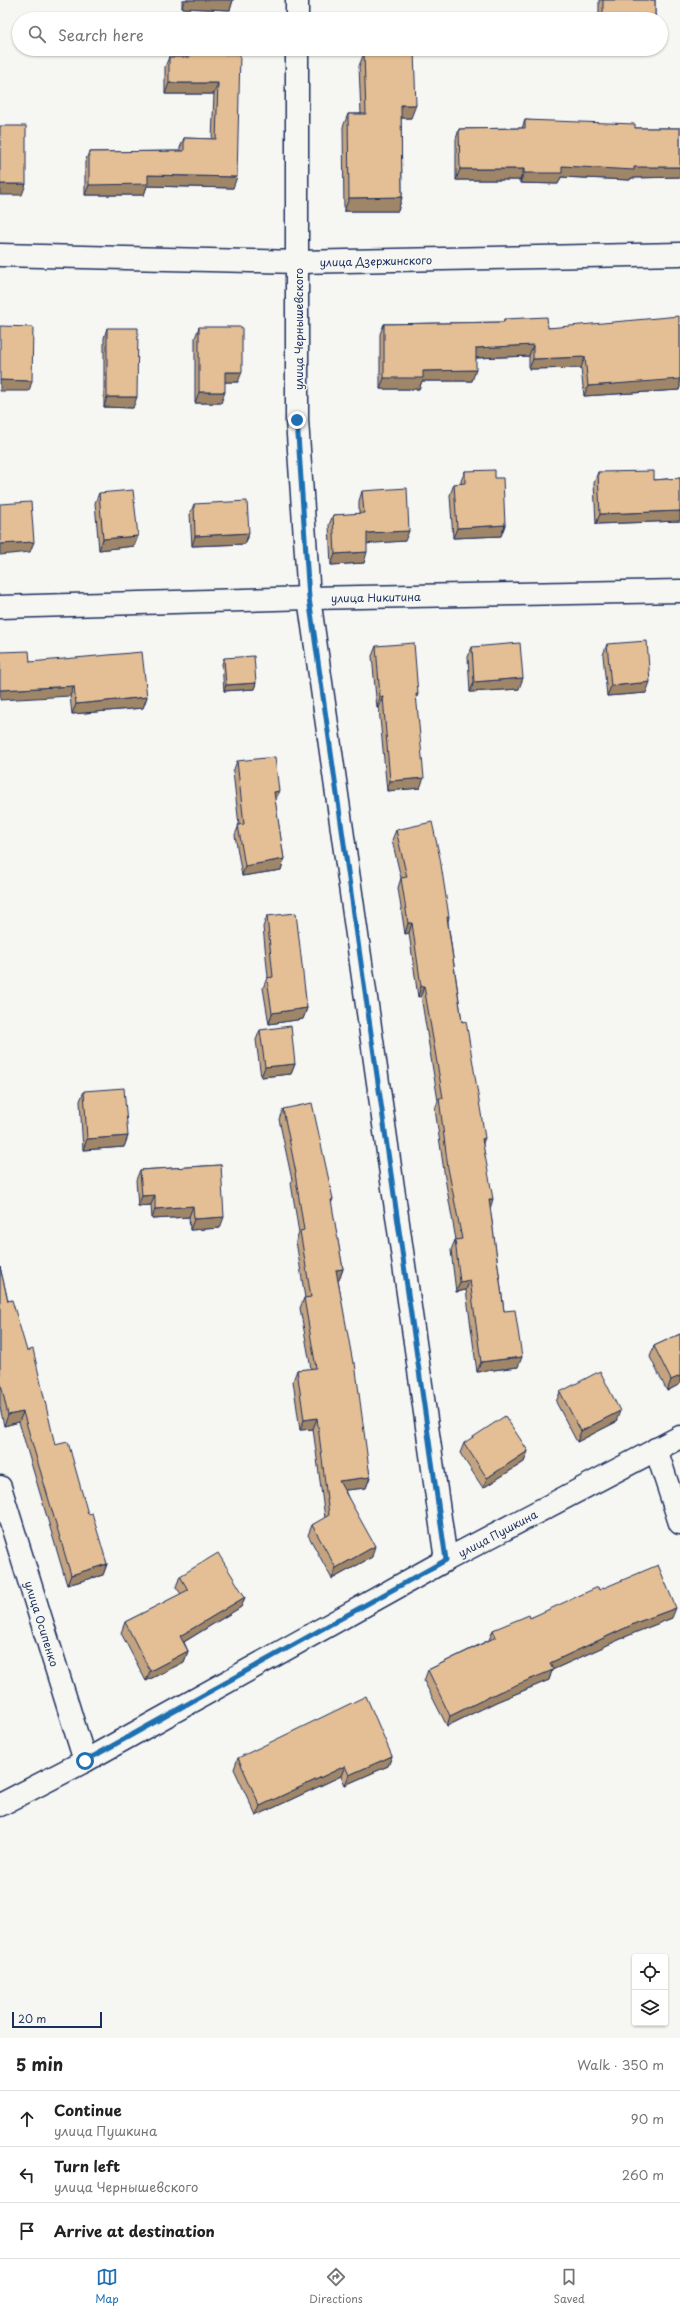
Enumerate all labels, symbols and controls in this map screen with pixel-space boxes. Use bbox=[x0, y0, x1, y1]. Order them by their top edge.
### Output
search box bbox=[12, 12, 668, 56]
icon: search bbox=[26, 23, 48, 45]
text: Search here bbox=[58, 23, 144, 46]
street label: улица Дзержинского bbox=[319, 251, 432, 270]
street label: улица Чернышевского bbox=[290, 268, 307, 390]
route end bbox=[288, 411, 306, 429]
street label: улица Никитина bbox=[331, 587, 421, 606]
street label: улица Пушкина bbox=[455, 1505, 540, 1561]
street label: улица Осипенко bbox=[21, 1579, 64, 1669]
route start bbox=[76, 1752, 94, 1770]
map controls bbox=[632, 1954, 668, 2026]
button: locate bbox=[632, 1954, 668, 1990]
button: layers bbox=[632, 1990, 668, 2026]
scale bar bbox=[12, 2010, 102, 2029]
text: 20 m bbox=[18, 2010, 46, 2027]
text: 5 min bbox=[16, 2051, 63, 2077]
text: Walk · 350 m bbox=[577, 2055, 664, 2074]
text: Continue bbox=[54, 2098, 122, 2121]
icon: ahead bbox=[16, 2108, 38, 2130]
text: 90 m bbox=[631, 2109, 664, 2128]
text: улица Пушкина bbox=[54, 2121, 157, 2140]
text: Turn left bbox=[54, 2154, 120, 2177]
icon: left bbox=[16, 2164, 38, 2186]
text: 260 m bbox=[622, 2165, 664, 2184]
text: улица Чернышевского bbox=[54, 2177, 198, 2196]
text: Arrive at destination bbox=[54, 2219, 215, 2242]
icon: arrive bbox=[16, 2220, 38, 2242]
tab: Map bbox=[95, 2266, 119, 2307]
tab: Directions bbox=[309, 2266, 363, 2307]
tab: Saved bbox=[553, 2266, 585, 2307]

